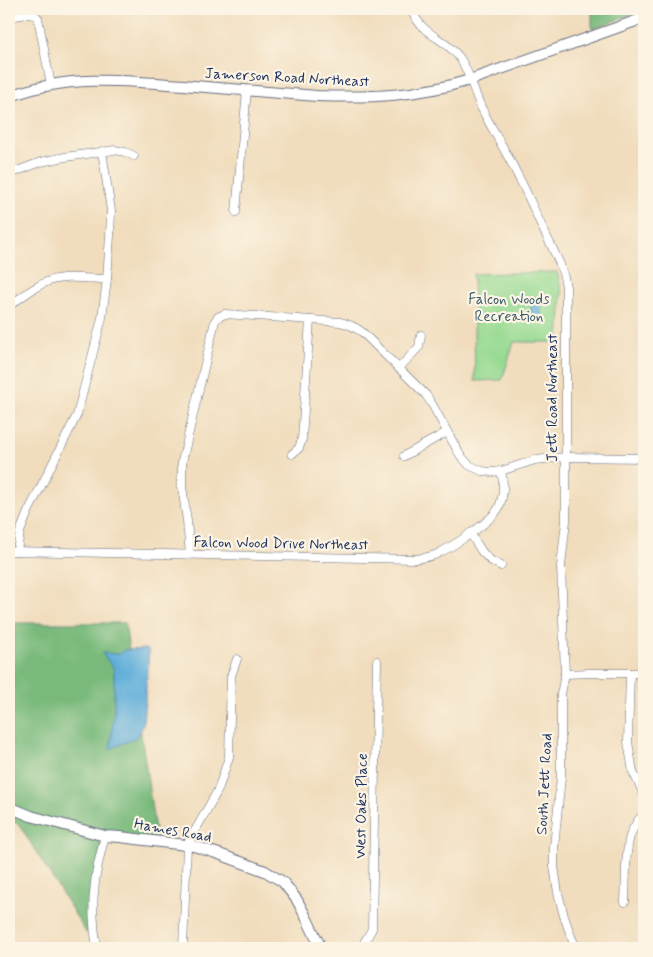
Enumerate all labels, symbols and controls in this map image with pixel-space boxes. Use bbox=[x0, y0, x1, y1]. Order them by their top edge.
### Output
street label: Jamerson Road Northeast bbox=[204, 64, 370, 92]
park label: Falcon Woods Recreation bbox=[468, 290, 550, 327]
street label: Jett Road Northeast bbox=[543, 333, 563, 462]
street label: Falcon Wood Drive Northeast bbox=[193, 532, 369, 556]
street label: South Jett Road bbox=[532, 733, 558, 835]
street label: West Oaks Place bbox=[351, 753, 373, 859]
street label: Hames Road bbox=[133, 814, 213, 848]

